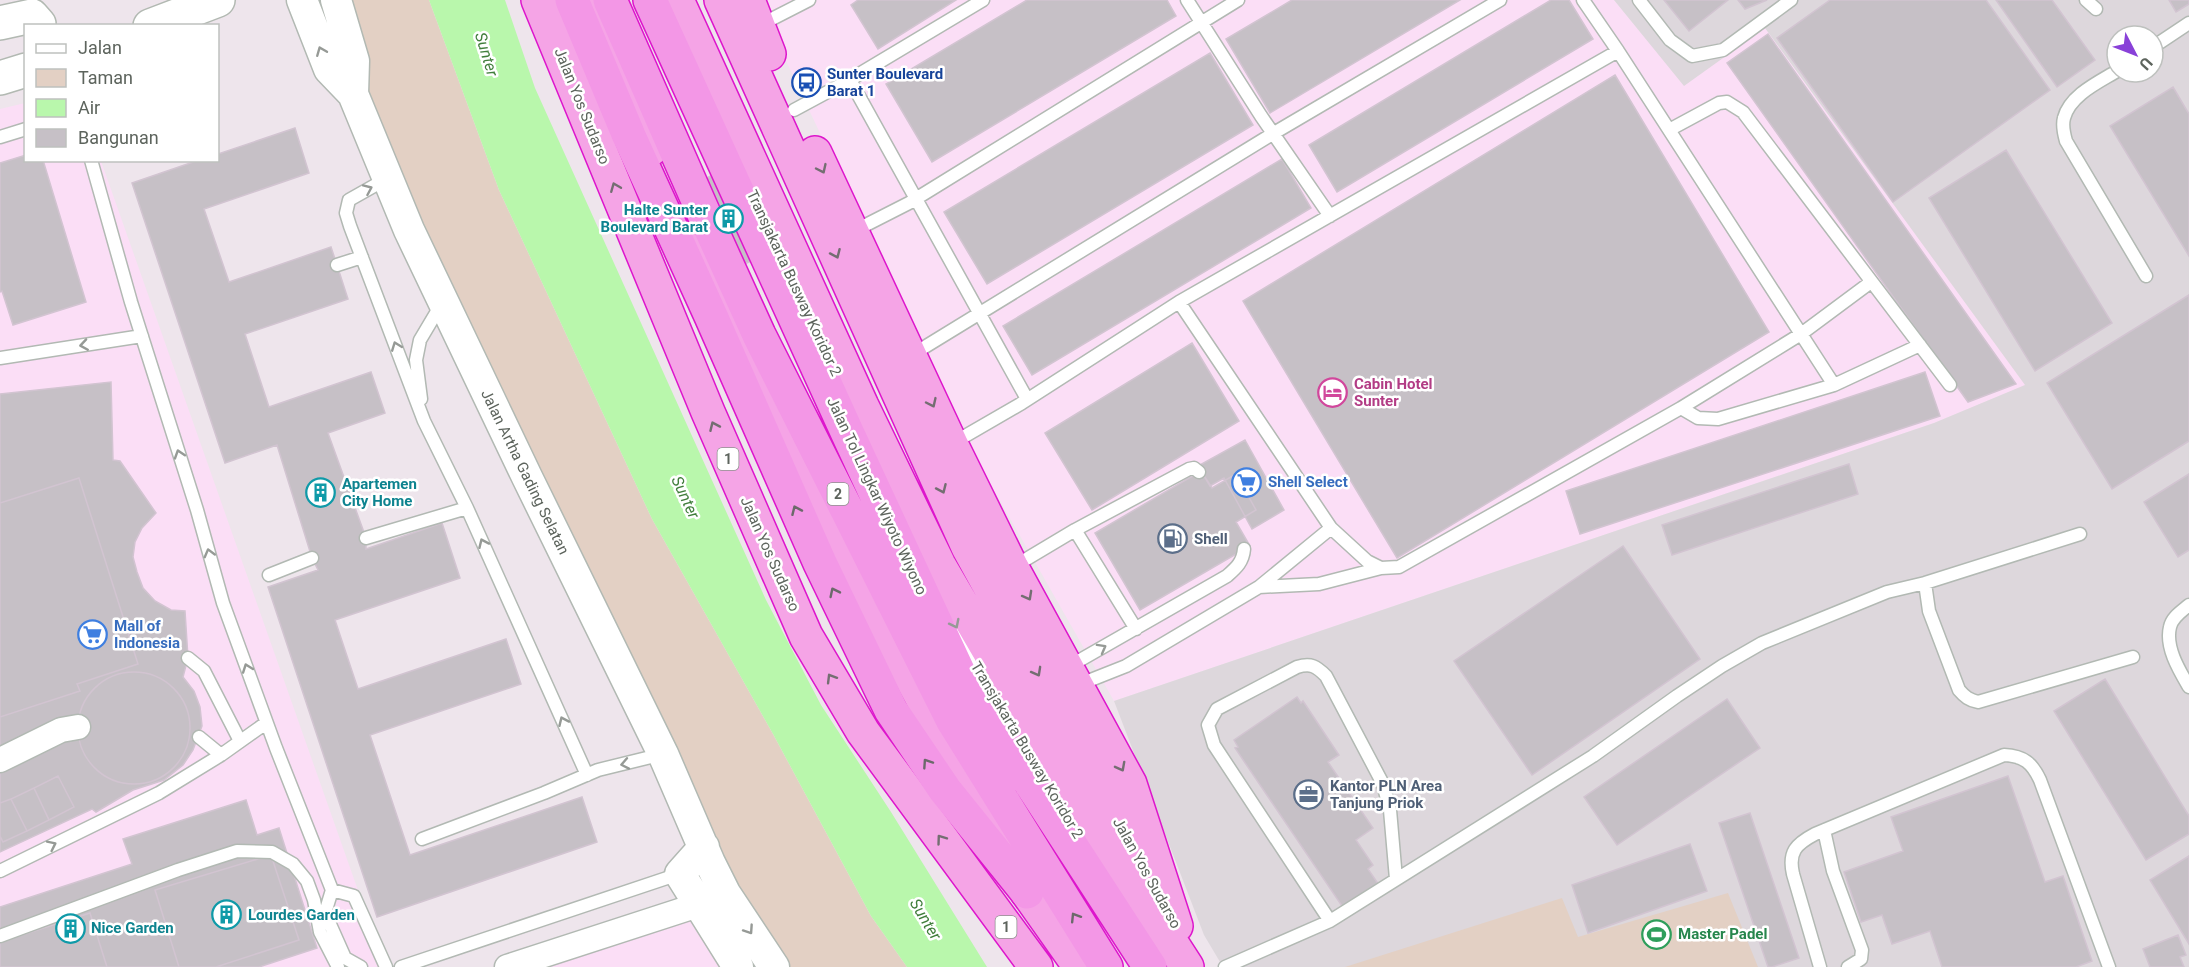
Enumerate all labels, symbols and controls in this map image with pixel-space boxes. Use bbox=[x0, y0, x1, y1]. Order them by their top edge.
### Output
legend bbox=[24, 24, 219, 162]
north arrow bbox=[2105, 24, 2165, 84]
water label: Sunter bbox=[471, 30, 502, 79]
text: Jalan bbox=[78, 37, 122, 58]
street label: Jalan Yos Sudarso bbox=[550, 45, 614, 167]
one-way arrow bbox=[316, 46, 328, 57]
text: U bbox=[2135, 53, 2156, 74]
place label: Sunter Boulevard Barat 1 bbox=[827, 65, 943, 100]
text: Taman bbox=[78, 67, 133, 88]
bus stop icon: Sunter Boulevard Barat 1 bbox=[790, 67, 822, 99]
text: Air bbox=[78, 97, 100, 118]
text: Bangunan bbox=[78, 127, 159, 148]
one-way arrow bbox=[815, 162, 827, 173]
one-way arrow bbox=[610, 182, 622, 193]
one-way arrow bbox=[362, 184, 373, 196]
street label: Transjakarta Busway Koridor 2 bbox=[743, 187, 845, 379]
place label: Halte Sunter Boulevard Barat bbox=[601, 201, 708, 236]
building icon: Halte Sunter Boulevard Barat bbox=[713, 203, 745, 235]
one-way arrow bbox=[829, 248, 841, 259]
one-way arrow bbox=[80, 338, 89, 350]
one-way arrow bbox=[391, 342, 403, 353]
place label: Cabin Hotel Sunter bbox=[1354, 375, 1433, 410]
hotel icon: Cabin Hotel Sunter bbox=[1317, 377, 1349, 409]
street label: Jalan Artha Gading Selatan bbox=[477, 387, 573, 557]
street label: Jalan Tol Lingkar Wiyoto Wiyono bbox=[823, 394, 931, 598]
one-way arrow bbox=[924, 396, 936, 407]
one-way arrow bbox=[709, 421, 721, 432]
road number: 1 bbox=[718, 448, 738, 470]
one-way arrow bbox=[174, 449, 187, 460]
supermarket icon: Shell Select bbox=[1231, 466, 1263, 498]
water label: Sunter bbox=[667, 473, 704, 522]
place label: Shell Select bbox=[1268, 473, 1348, 491]
place label: Apartemen City Home bbox=[342, 475, 417, 510]
building icon: Apartemen City Home bbox=[305, 477, 337, 509]
road number: 2 bbox=[828, 483, 848, 505]
one-way arrow bbox=[935, 483, 947, 494]
street label: Jalan Yos Sudarso bbox=[737, 494, 803, 614]
one-way arrow bbox=[791, 505, 803, 516]
fuel station icon: Shell bbox=[1157, 523, 1189, 555]
place label: Shell bbox=[1194, 530, 1228, 548]
one-way arrow bbox=[478, 539, 490, 550]
one-way arrow bbox=[204, 549, 217, 559]
one-way arrow bbox=[829, 588, 841, 599]
one-way arrow bbox=[1020, 590, 1032, 600]
place label: Mall of Indonesia bbox=[114, 617, 180, 652]
one-way arrow bbox=[947, 618, 959, 629]
supermarket icon: Mall of Indonesia bbox=[77, 619, 109, 651]
one-way arrow bbox=[1095, 644, 1106, 655]
street label: Transjakarta Busway Koridor 2 bbox=[967, 658, 1087, 842]
one-way arrow bbox=[241, 663, 254, 674]
one-way arrow bbox=[1029, 665, 1041, 676]
one-way arrow bbox=[827, 674, 839, 684]
one-way arrow bbox=[558, 717, 570, 728]
one-way arrow bbox=[620, 757, 630, 770]
one-way arrow bbox=[923, 759, 934, 770]
one-way arrow bbox=[1114, 761, 1125, 771]
place label: Kantor PLN Area Tanjung Priok bbox=[1330, 777, 1442, 812]
office icon: Kantor PLN Area Tanjung Priok bbox=[1293, 779, 1325, 811]
street label: Jalan Yos Sudarso bbox=[1109, 814, 1185, 932]
one-way arrow bbox=[937, 835, 948, 846]
one-way arrow bbox=[46, 841, 57, 853]
water label: Sunter bbox=[906, 895, 946, 944]
building icon: Lourdes Garden bbox=[211, 899, 243, 931]
place label: Lourdes Garden bbox=[248, 906, 355, 924]
building icon: Nice Garden bbox=[54, 912, 86, 944]
one-way arrow bbox=[1071, 913, 1083, 923]
road number: 1 bbox=[996, 916, 1016, 938]
sports icon: Master Padel bbox=[1641, 918, 1673, 950]
place label: Nice Garden bbox=[91, 919, 174, 937]
one-way arrow bbox=[742, 924, 754, 934]
place label: Master Padel bbox=[1678, 925, 1767, 943]

